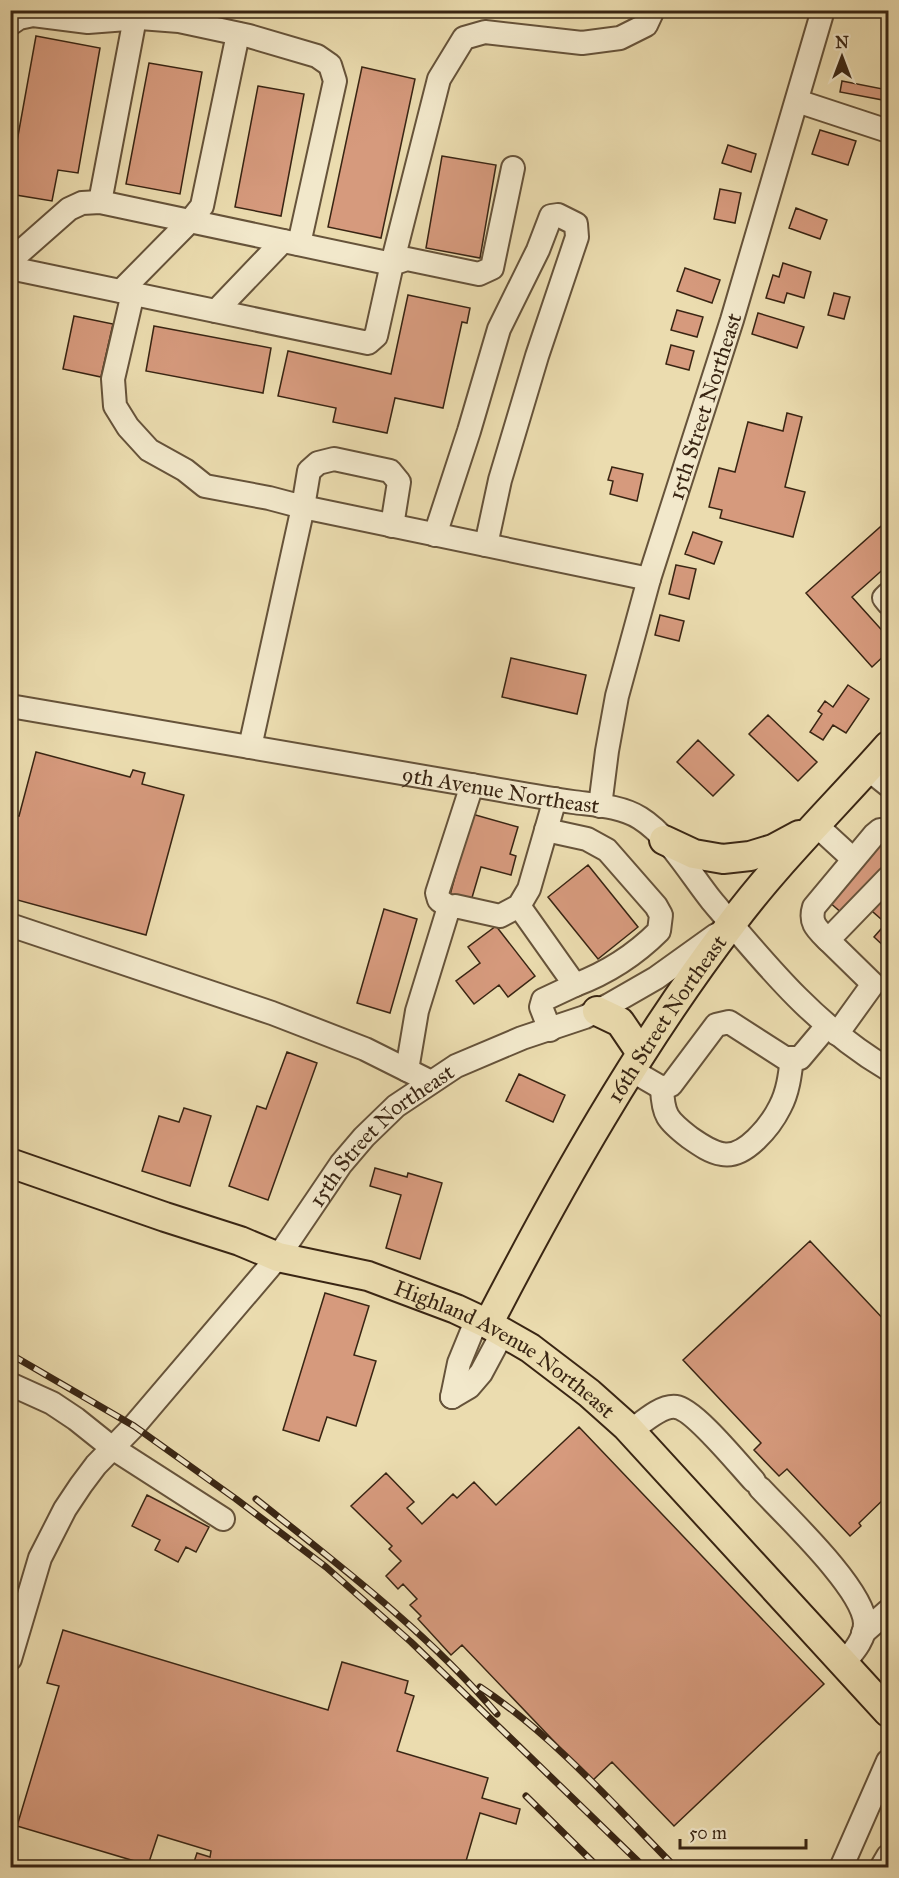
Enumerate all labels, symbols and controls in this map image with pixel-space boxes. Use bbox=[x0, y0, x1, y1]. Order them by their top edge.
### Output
north arrow bbox=[812, 27, 872, 87]
text: N bbox=[835, 33, 849, 52]
street label: 15th Street Northeast bbox=[662, 310, 747, 503]
street label: 9th Avenue Northeast bbox=[400, 760, 601, 819]
street label: 16th Street Northeast bbox=[601, 929, 733, 1108]
street label: 15th Street Northeast bbox=[303, 1058, 459, 1212]
street label: Highland Avenue Northeast bbox=[390, 1274, 621, 1424]
scale bar bbox=[680, 1812, 806, 1850]
text: 50 m bbox=[689, 1822, 727, 1844]

